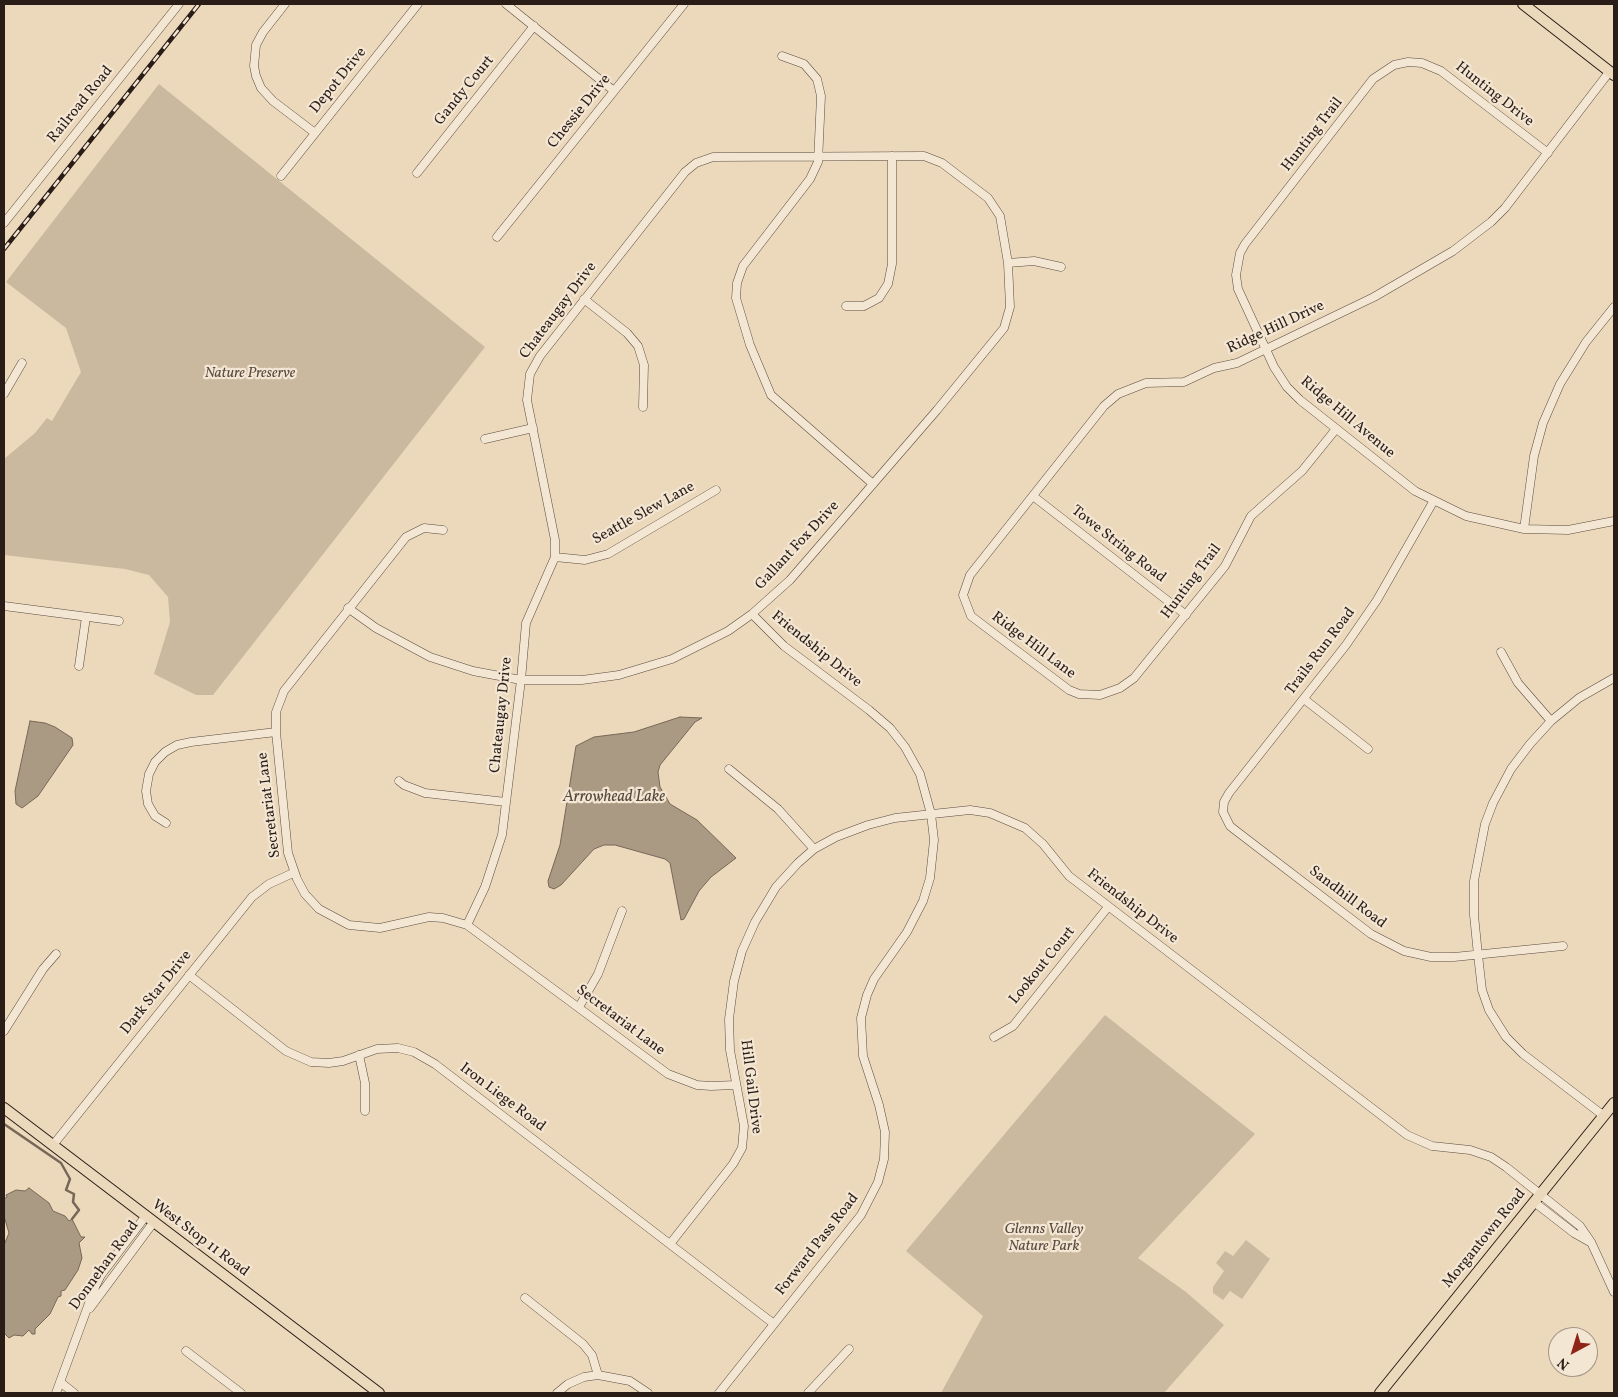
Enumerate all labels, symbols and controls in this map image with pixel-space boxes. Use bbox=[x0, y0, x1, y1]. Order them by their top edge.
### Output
street label: Depot Drive bbox=[307, 44, 371, 118]
street label: Gandy Court bbox=[431, 52, 499, 130]
street label: Hunting Drive bbox=[1451, 59, 1537, 131]
street label: Railroad Road bbox=[44, 63, 118, 147]
street label: Chessie Drive bbox=[545, 71, 615, 153]
street label: Hunting Trail bbox=[1278, 94, 1348, 176]
street label: Chateaugay Drive bbox=[517, 259, 601, 363]
street label: Ridge Hill Drive bbox=[1224, 298, 1328, 358]
park label: Nature Preserve bbox=[205, 365, 295, 383]
street label: Ridge Hill Avenue bbox=[1296, 373, 1398, 463]
street label: Seattle Slew Lane bbox=[590, 479, 698, 549]
street label: Gallant Fox Drive bbox=[752, 498, 844, 594]
street label: Towe String Road bbox=[1067, 503, 1169, 587]
street label: Hunting Trail bbox=[1158, 541, 1226, 623]
street label: Trails Run Road bbox=[1282, 605, 1360, 699]
street label: Friendship Drive bbox=[767, 608, 865, 692]
street label: Ridge Hill Lane bbox=[987, 609, 1079, 683]
street label: Chateaugay Drive bbox=[487, 656, 517, 774]
street label: Secretariat Lane bbox=[255, 751, 285, 859]
water label: Arrowhead Lake bbox=[563, 788, 665, 808]
street label: Sandhill Road bbox=[1305, 863, 1389, 933]
street label: Friendship Drive bbox=[1083, 866, 1181, 948]
street label: Lookout Court bbox=[1006, 924, 1080, 1008]
street label: Dark Star Drive bbox=[118, 947, 196, 1039]
street label: Secretariat Lane bbox=[572, 982, 668, 1060]
street label: Hill Gail Drive bbox=[735, 1039, 765, 1135]
street label: Iron Liege Road bbox=[455, 1060, 549, 1136]
street label: Morgantown Road bbox=[1439, 1186, 1531, 1292]
street label: Forward Pass Road bbox=[773, 1190, 863, 1300]
street label: West Stop 11 Road bbox=[148, 1197, 252, 1281]
street label: Donnehan Road bbox=[67, 1218, 143, 1314]
park label: Glenns Valley Nature Park bbox=[1004, 1221, 1084, 1256]
north arrow bbox=[1548, 1327, 1598, 1377]
text: N bbox=[1554, 1353, 1574, 1374]

